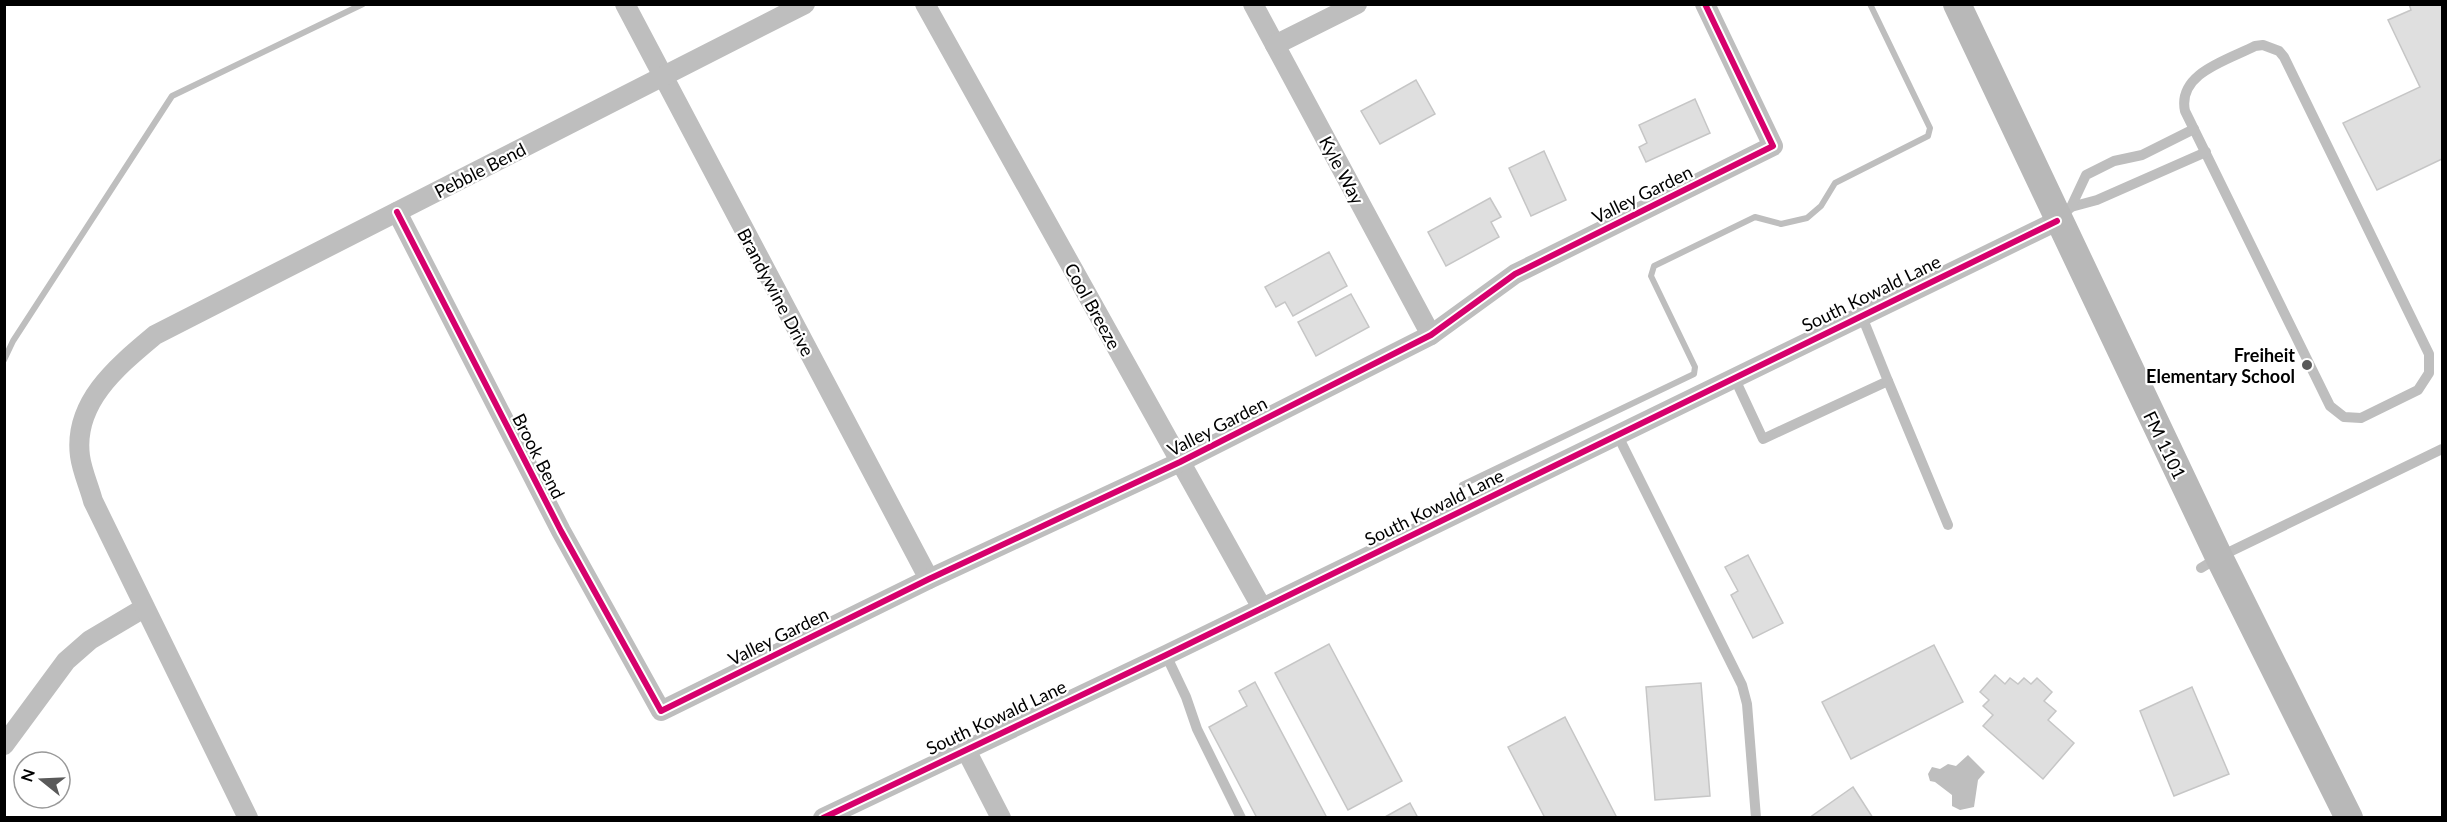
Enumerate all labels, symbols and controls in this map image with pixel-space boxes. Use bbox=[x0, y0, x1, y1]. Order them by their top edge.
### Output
street label: Kyle Way bbox=[1315, 132, 1369, 208]
street label: Pebble Bend bbox=[431, 138, 529, 202]
street label: Valley Garden bbox=[1588, 160, 1696, 228]
street label: Brandywine Drive bbox=[733, 224, 819, 360]
street label: South Kowald Lane bbox=[1798, 250, 1944, 336]
street label: Cool Breeze bbox=[1060, 259, 1126, 353]
place label: Freiheit Elementary School bbox=[2146, 344, 2295, 387]
marker: Freiheit Elementary School bbox=[2300, 358, 2314, 372]
street label: Valley Garden bbox=[1163, 391, 1271, 461]
street label: FM 1101 bbox=[2139, 407, 2191, 483]
street label: Brook Bend bbox=[508, 410, 570, 502]
street label: South Kowald Lane bbox=[1361, 464, 1507, 550]
street label: Valley Garden bbox=[724, 602, 832, 670]
street label: South Kowald Lane bbox=[922, 675, 1070, 759]
north arrow bbox=[12, 750, 72, 810]
text: N bbox=[16, 766, 38, 784]

